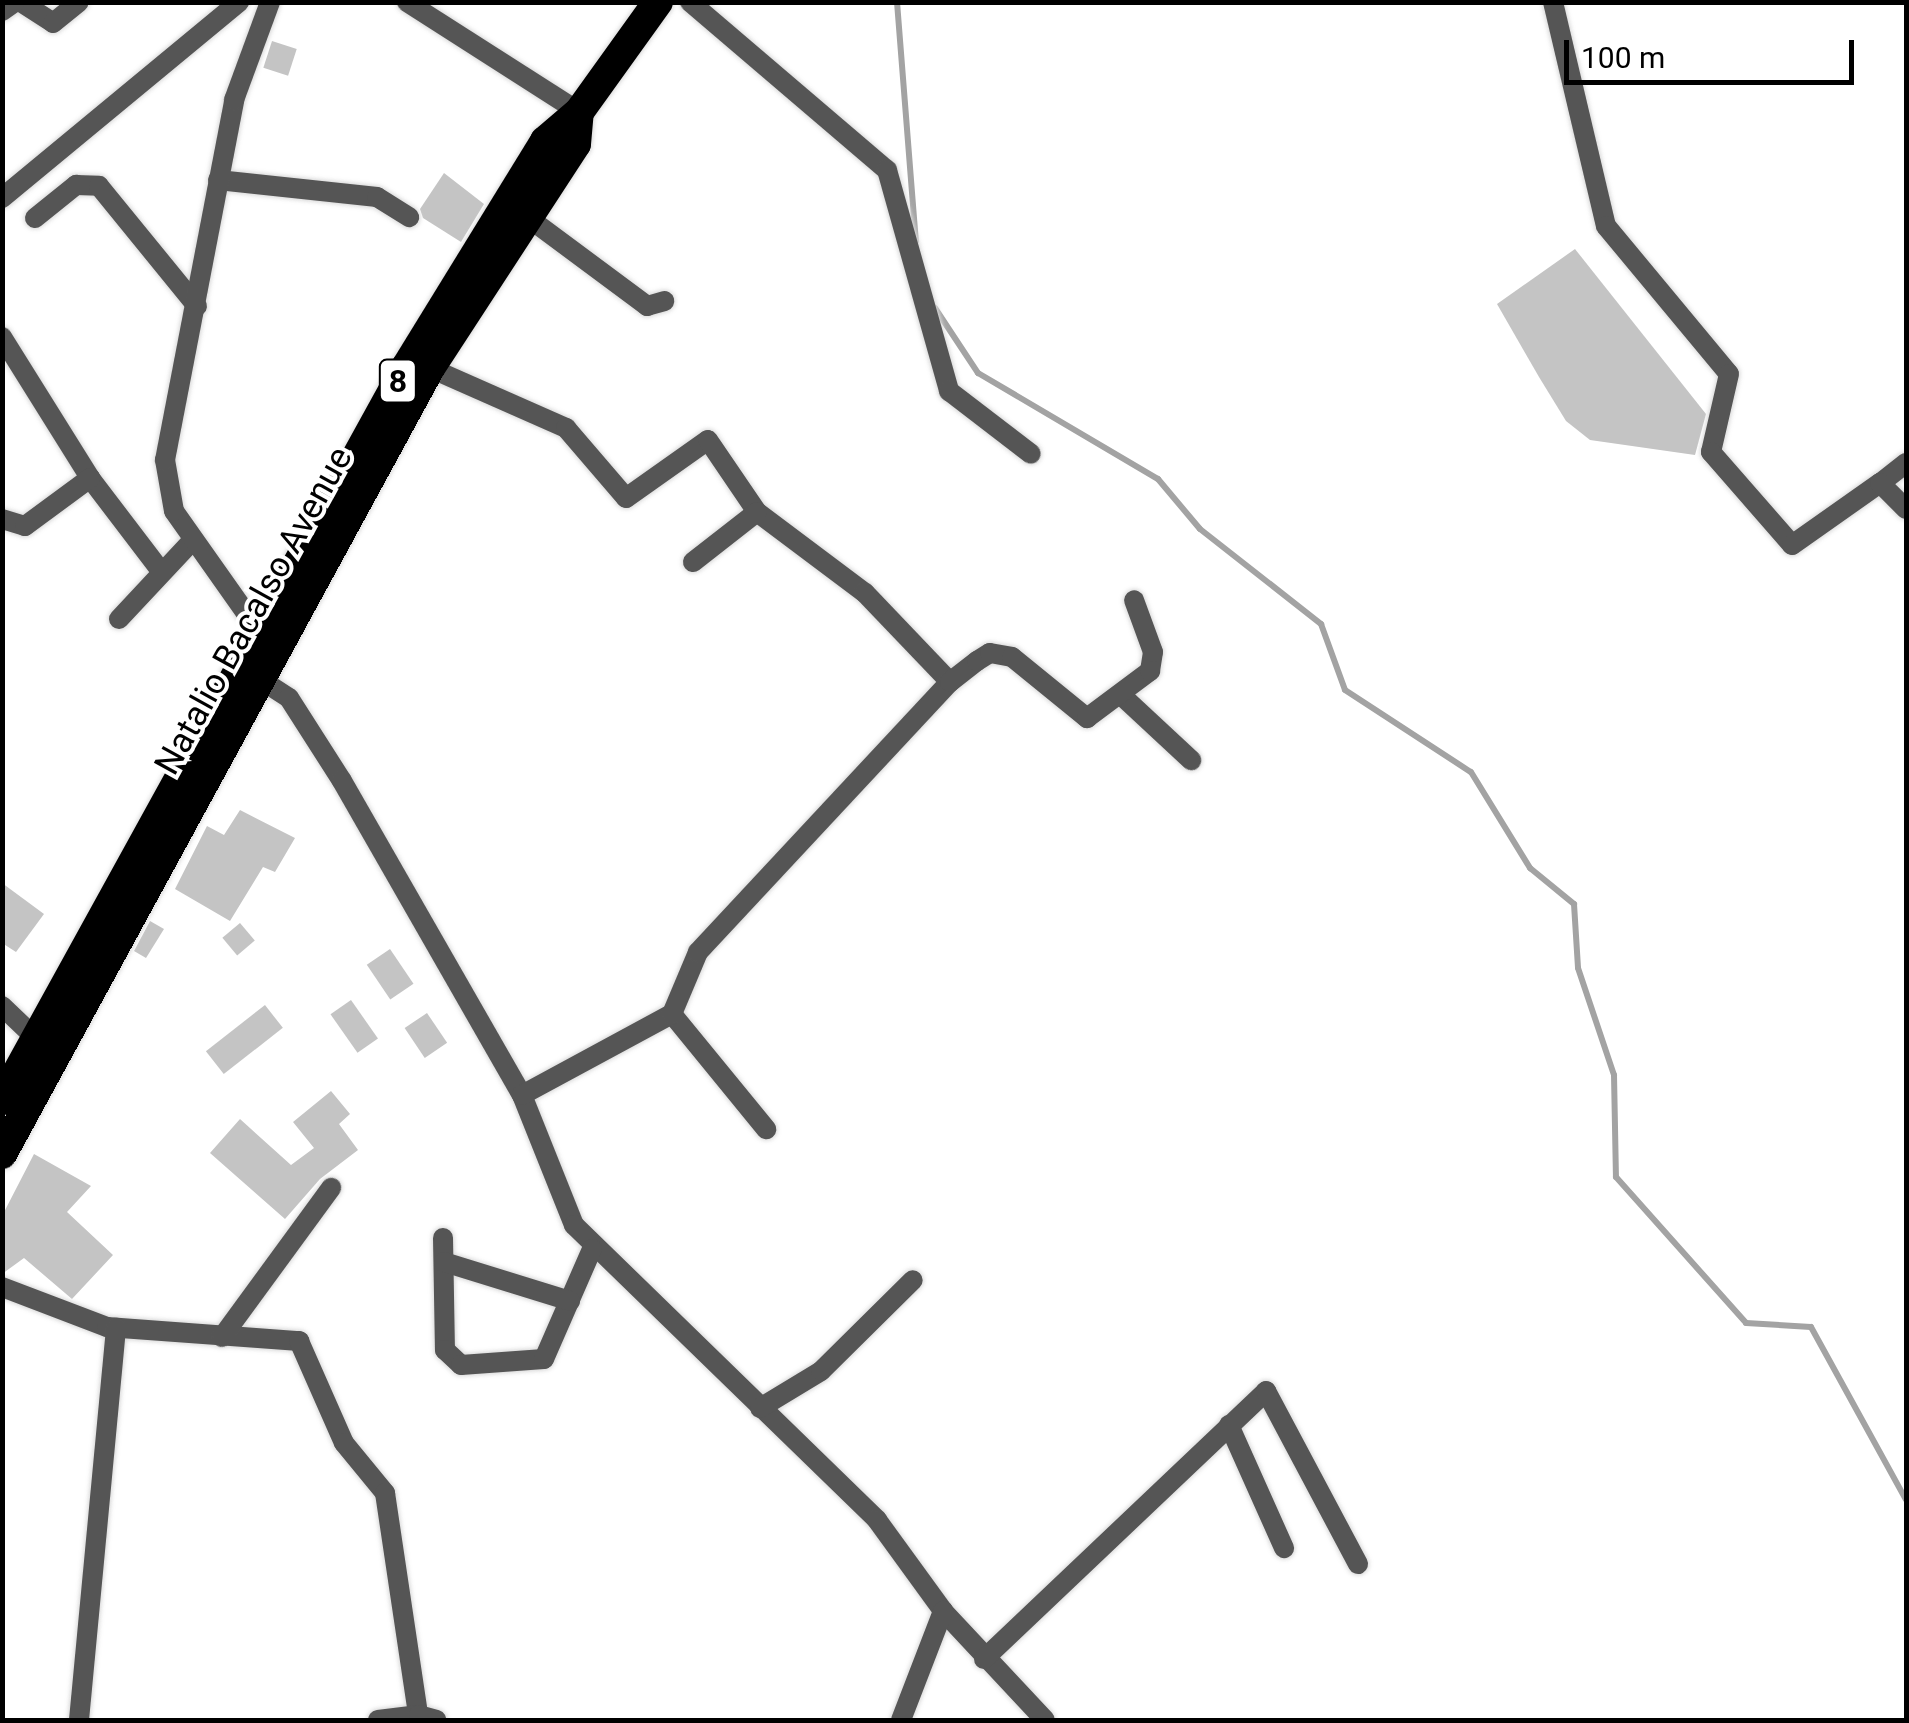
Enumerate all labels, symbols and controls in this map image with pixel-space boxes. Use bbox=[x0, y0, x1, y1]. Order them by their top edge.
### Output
scale bar bbox=[1569, 20, 1859, 82]
text: 100 m bbox=[1581, 40, 1665, 75]
road number: 8 bbox=[378, 354, 418, 408]
street label: Natalio Bacalso Avenue bbox=[146, 440, 362, 782]

